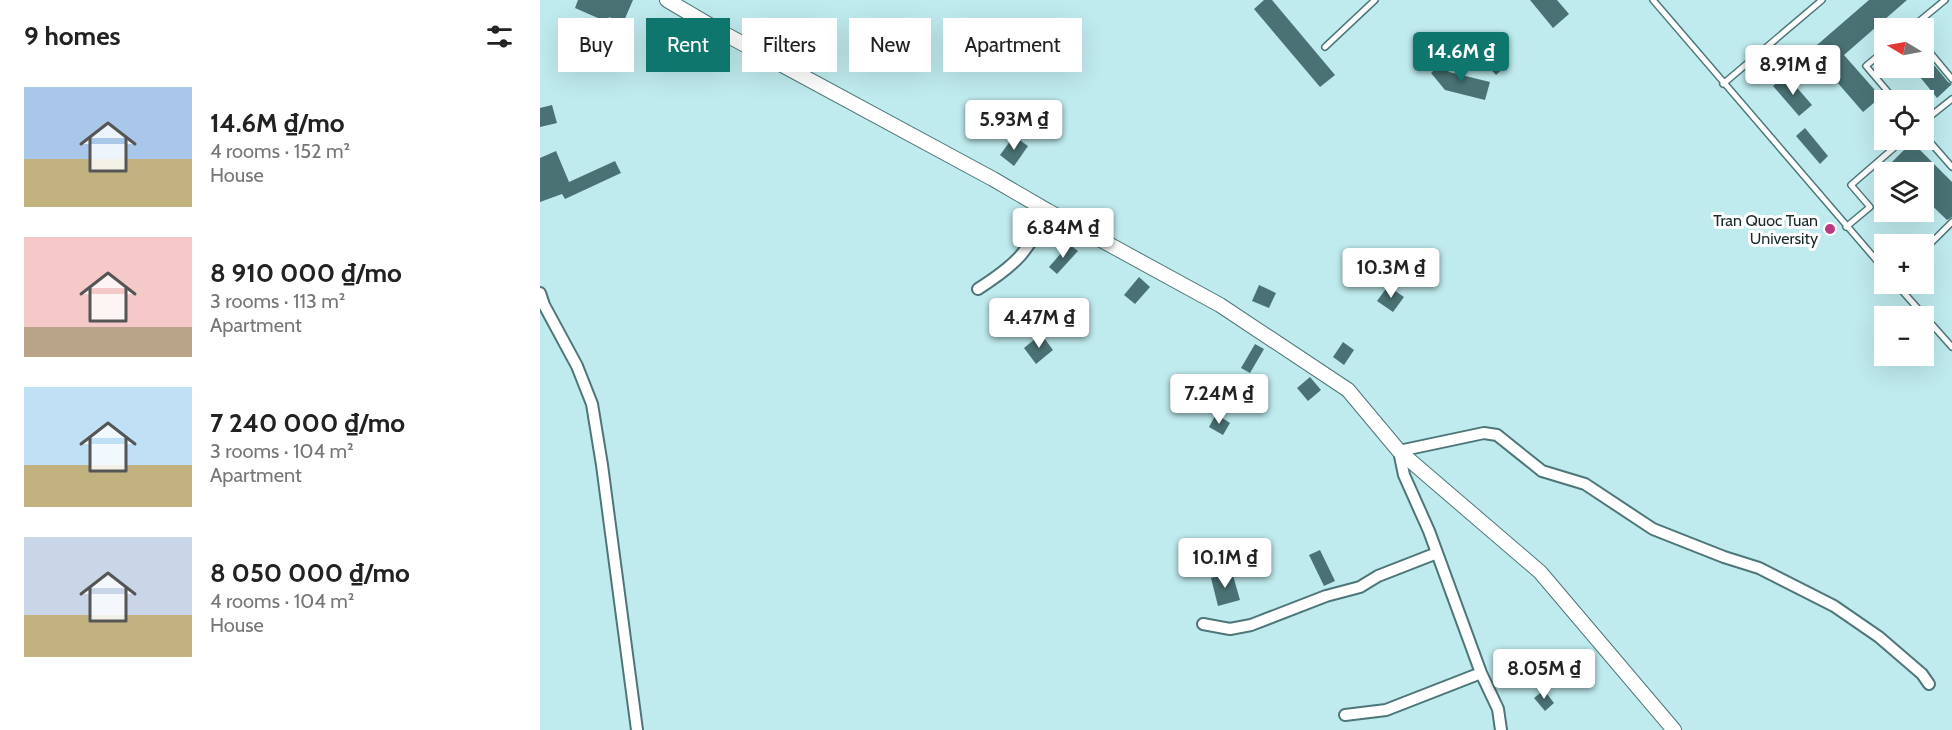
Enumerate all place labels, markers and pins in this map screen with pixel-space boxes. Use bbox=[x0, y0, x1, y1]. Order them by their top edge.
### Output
pin: 14.6M ₫ bbox=[1406, 32, 1516, 83]
pin: 8.91M ₫ bbox=[1738, 45, 1848, 96]
pin: 5.93M ₫ bbox=[959, 100, 1069, 151]
pin: 6.84M ₫ bbox=[1008, 208, 1118, 259]
place label: Tran Quoc Tuan University bbox=[1713, 211, 1818, 248]
marker: Tran Quoc Tuan University bbox=[1823, 222, 1837, 236]
pin: 10.3M ₫ bbox=[1336, 248, 1446, 299]
pin: 4.47M ₫ bbox=[984, 298, 1094, 349]
pin: 7.24M ₫ bbox=[1164, 374, 1274, 425]
pin: 10.1M ₫ bbox=[1170, 538, 1280, 589]
pin: 8.05M ₫ bbox=[1489, 649, 1599, 700]

